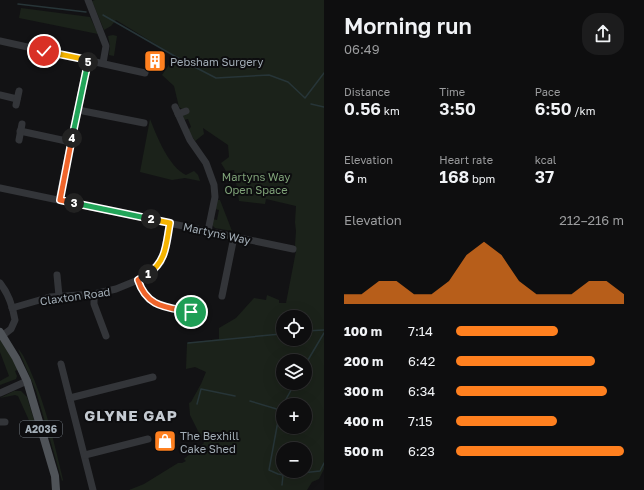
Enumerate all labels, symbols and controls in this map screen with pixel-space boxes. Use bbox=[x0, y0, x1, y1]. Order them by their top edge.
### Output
text: Morning run bbox=[344, 12, 472, 39]
button: share bbox=[582, 13, 624, 55]
pin bbox=[27, 34, 61, 68]
icon: check bbox=[33, 40, 55, 62]
text: 06:49 bbox=[344, 41, 380, 57]
building icon: Pebsham Surgery bbox=[142, 48, 168, 74]
pin: 5 bbox=[78, 52, 98, 72]
text: 5 bbox=[85, 55, 91, 68]
place label: Pebsham Surgery bbox=[170, 55, 263, 68]
text: Distance bbox=[344, 85, 390, 98]
text: Time bbox=[439, 85, 465, 98]
text: Pace bbox=[535, 85, 560, 98]
text: 0.56 bbox=[344, 98, 381, 119]
text: 3:50 bbox=[439, 98, 476, 119]
text: 6:50 bbox=[535, 98, 572, 119]
text: km bbox=[381, 104, 400, 117]
text: /km bbox=[572, 104, 596, 117]
pin: 4 bbox=[62, 128, 82, 148]
text: 4 bbox=[69, 131, 75, 144]
text: Elevation bbox=[344, 153, 393, 166]
text: Heart rate bbox=[439, 153, 493, 166]
text: kcal bbox=[535, 153, 556, 166]
text: 6 bbox=[344, 166, 355, 187]
text: 168 bbox=[439, 166, 469, 187]
text: 37 bbox=[535, 166, 554, 187]
park label: Martyns Way Open Space bbox=[222, 170, 290, 196]
text: m bbox=[355, 172, 367, 185]
text: bpm bbox=[469, 172, 495, 185]
pin: 3 bbox=[64, 193, 84, 213]
text: 3 bbox=[71, 196, 77, 209]
pin: 2 bbox=[141, 209, 161, 229]
text: 2 bbox=[148, 212, 154, 225]
text: Elevation bbox=[344, 212, 402, 228]
text: 212–216 m bbox=[559, 212, 624, 228]
street label: Martyns Way bbox=[182, 220, 252, 246]
pin: 1 bbox=[138, 264, 158, 284]
text: 1 bbox=[145, 267, 151, 280]
street label: Claxton Road bbox=[39, 285, 111, 307]
pin bbox=[174, 295, 208, 329]
icon: arrive bbox=[180, 301, 202, 323]
map controls bbox=[276, 310, 312, 478]
button: locate bbox=[276, 310, 312, 346]
text: 100 m bbox=[344, 323, 382, 339]
text: 7:14 bbox=[408, 323, 433, 339]
text: 200 m bbox=[344, 353, 383, 369]
text: 6:42 bbox=[408, 353, 435, 369]
button: layers bbox=[276, 354, 312, 390]
text: 300 m bbox=[344, 383, 383, 399]
text: 6:34 bbox=[408, 383, 435, 399]
button: + bbox=[276, 398, 312, 434]
district label: GLYNE GAP bbox=[84, 406, 178, 424]
text: 400 m bbox=[344, 413, 384, 429]
text: 7:15 bbox=[408, 413, 433, 429]
road number: A2036 bbox=[20, 421, 62, 437]
shop icon: The Bexhill Cake Shed bbox=[152, 428, 178, 454]
place label: The Bexhill Cake Shed bbox=[180, 429, 240, 455]
button: − bbox=[276, 442, 312, 478]
text: 500 m bbox=[344, 443, 383, 459]
text: 6:23 bbox=[408, 443, 435, 459]

